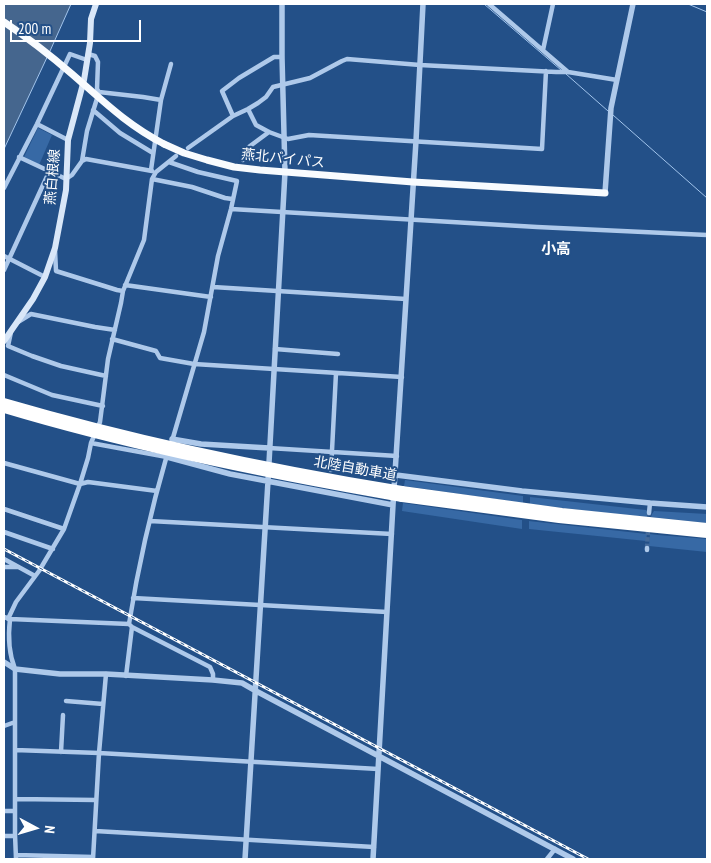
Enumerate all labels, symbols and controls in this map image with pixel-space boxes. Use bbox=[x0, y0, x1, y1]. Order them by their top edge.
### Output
scale bar bbox=[12, 10, 144, 42]
text: 200 m bbox=[18, 19, 51, 38]
street label: 燕北バイパス bbox=[240, 146, 326, 172]
street label: 燕白根線 bbox=[42, 148, 64, 206]
district label: 小高 bbox=[541, 241, 571, 259]
street label: 北陸自動車道 bbox=[312, 453, 398, 485]
north arrow bbox=[10, 803, 60, 853]
text: N bbox=[41, 825, 59, 834]

